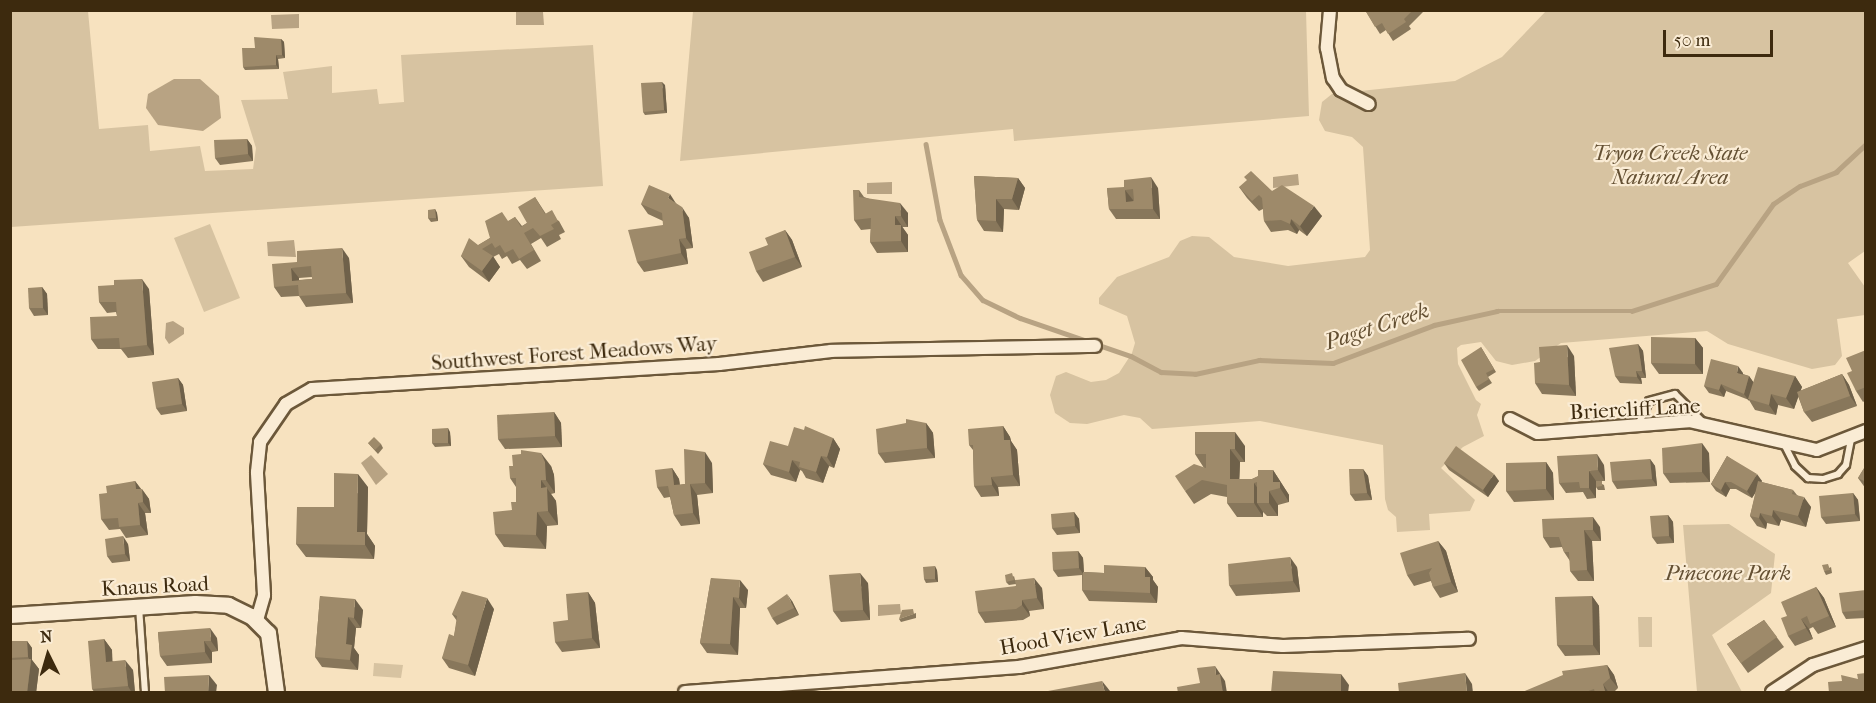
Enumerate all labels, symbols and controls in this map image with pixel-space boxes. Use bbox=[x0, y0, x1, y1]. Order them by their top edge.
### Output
scale bar bbox=[1666, 18, 1776, 56]
text: 50 m bbox=[1674, 30, 1710, 51]
park label: Tryon Creek State Natural Area bbox=[1592, 140, 1748, 190]
water label: Paget Creek bbox=[1321, 298, 1433, 356]
street label: Southwest Forest Meadows Way bbox=[430, 330, 718, 376]
street label: Briercliff Lane bbox=[1569, 393, 1701, 425]
park label: Pinecone Park bbox=[1665, 560, 1791, 586]
street label: Knaus Road bbox=[100, 571, 210, 601]
street label: Hood View Lane bbox=[998, 610, 1148, 660]
north arrow bbox=[18, 625, 78, 685]
text: N bbox=[40, 627, 53, 647]

